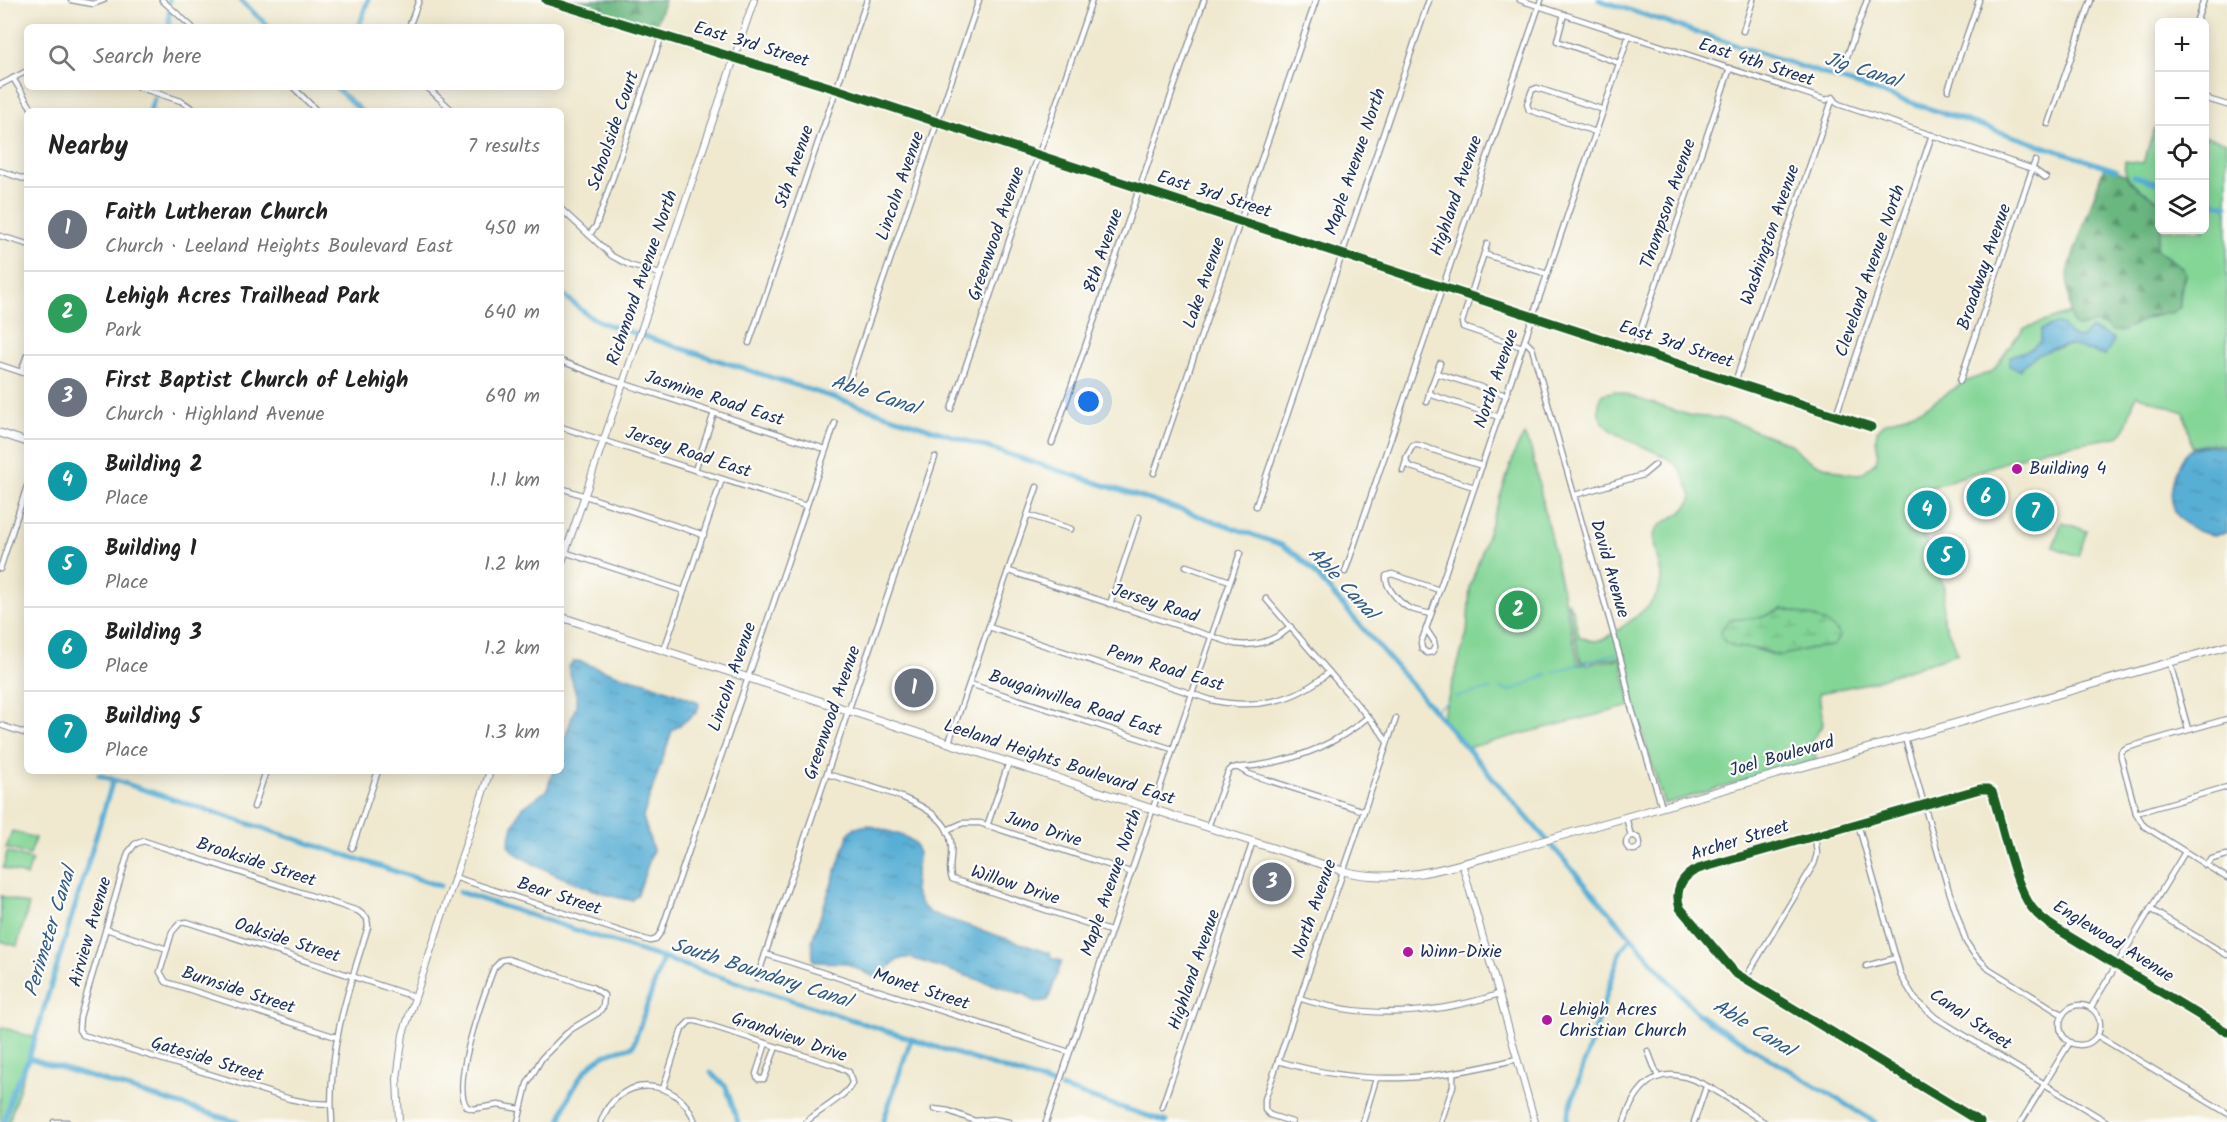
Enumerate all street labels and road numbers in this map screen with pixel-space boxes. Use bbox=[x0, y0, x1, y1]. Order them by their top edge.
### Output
street label: East 3rd Street bbox=[690, 14, 813, 77]
street label: East 4th Street bbox=[1694, 31, 1819, 96]
street label: Schoolside Court bbox=[580, 66, 648, 195]
street label: Maple Avenue North bbox=[1317, 84, 1395, 240]
street label: 5th Avenue bbox=[767, 121, 823, 213]
street label: Lincoln Avenue bbox=[869, 127, 933, 245]
street label: Highland Avenue bbox=[1423, 132, 1491, 260]
street label: Thompson Avenue bbox=[1633, 135, 1705, 273]
street label: Washington Avenue bbox=[1733, 161, 1809, 309]
street label: Greenwood Avenue bbox=[960, 163, 1034, 305]
street label: East 3rd Street bbox=[1153, 163, 1276, 227]
street label: Cleveland Avenue North bbox=[1828, 181, 1914, 361]
street label: Richmond Avenue North bbox=[599, 186, 687, 370]
street label: Broadway Avenue bbox=[1950, 200, 2020, 334]
street label: 8th Avenue bbox=[1076, 205, 1132, 297]
street label: Lake Avenue bbox=[1176, 233, 1234, 333]
street label: East 3rd Street bbox=[1615, 313, 1738, 377]
street label: North Avenue bbox=[1467, 326, 1527, 432]
street label: Jasmine Road East bbox=[641, 363, 788, 436]
street label: Jersey Road East bbox=[621, 419, 756, 487]
street label: David Avenue bbox=[1581, 516, 1637, 622]
street label: Jersey Road bbox=[1108, 576, 1203, 632]
street label: Lincoln Avenue bbox=[701, 618, 765, 736]
street label: Penn Road East bbox=[1103, 637, 1228, 701]
street label: Greenwood Avenue bbox=[796, 642, 870, 784]
street label: Bougainvillea Road East bbox=[985, 662, 1166, 746]
street label: Leeland Heights Boulevard East bbox=[940, 712, 1179, 814]
street label: Joel Boulevard bbox=[1726, 728, 1839, 786]
street label: Juno Drive bbox=[1001, 804, 1085, 856]
street label: Maple Avenue North bbox=[1073, 805, 1151, 961]
street label: Archer Street bbox=[1687, 812, 1794, 870]
street label: Brookside Street bbox=[193, 830, 320, 896]
street label: North Avenue bbox=[1285, 856, 1345, 962]
street label: Willow Drive bbox=[967, 858, 1063, 914]
street label: Bear Street bbox=[513, 870, 606, 925]
street label: Airview Avenue bbox=[61, 873, 121, 991]
street label: Englewood Avenue bbox=[2046, 893, 2180, 991]
street label: Highland Avenue bbox=[1161, 906, 1229, 1034]
street label: Oakside Street bbox=[230, 910, 345, 972]
street label: Burnside Street bbox=[178, 959, 299, 1023]
street label: Monet Street bbox=[869, 961, 974, 1020]
street label: Canal Street bbox=[1923, 982, 2018, 1059]
street label: Grandview Drive bbox=[727, 1005, 851, 1071]
street label: Gateside Street bbox=[147, 1029, 268, 1091]

